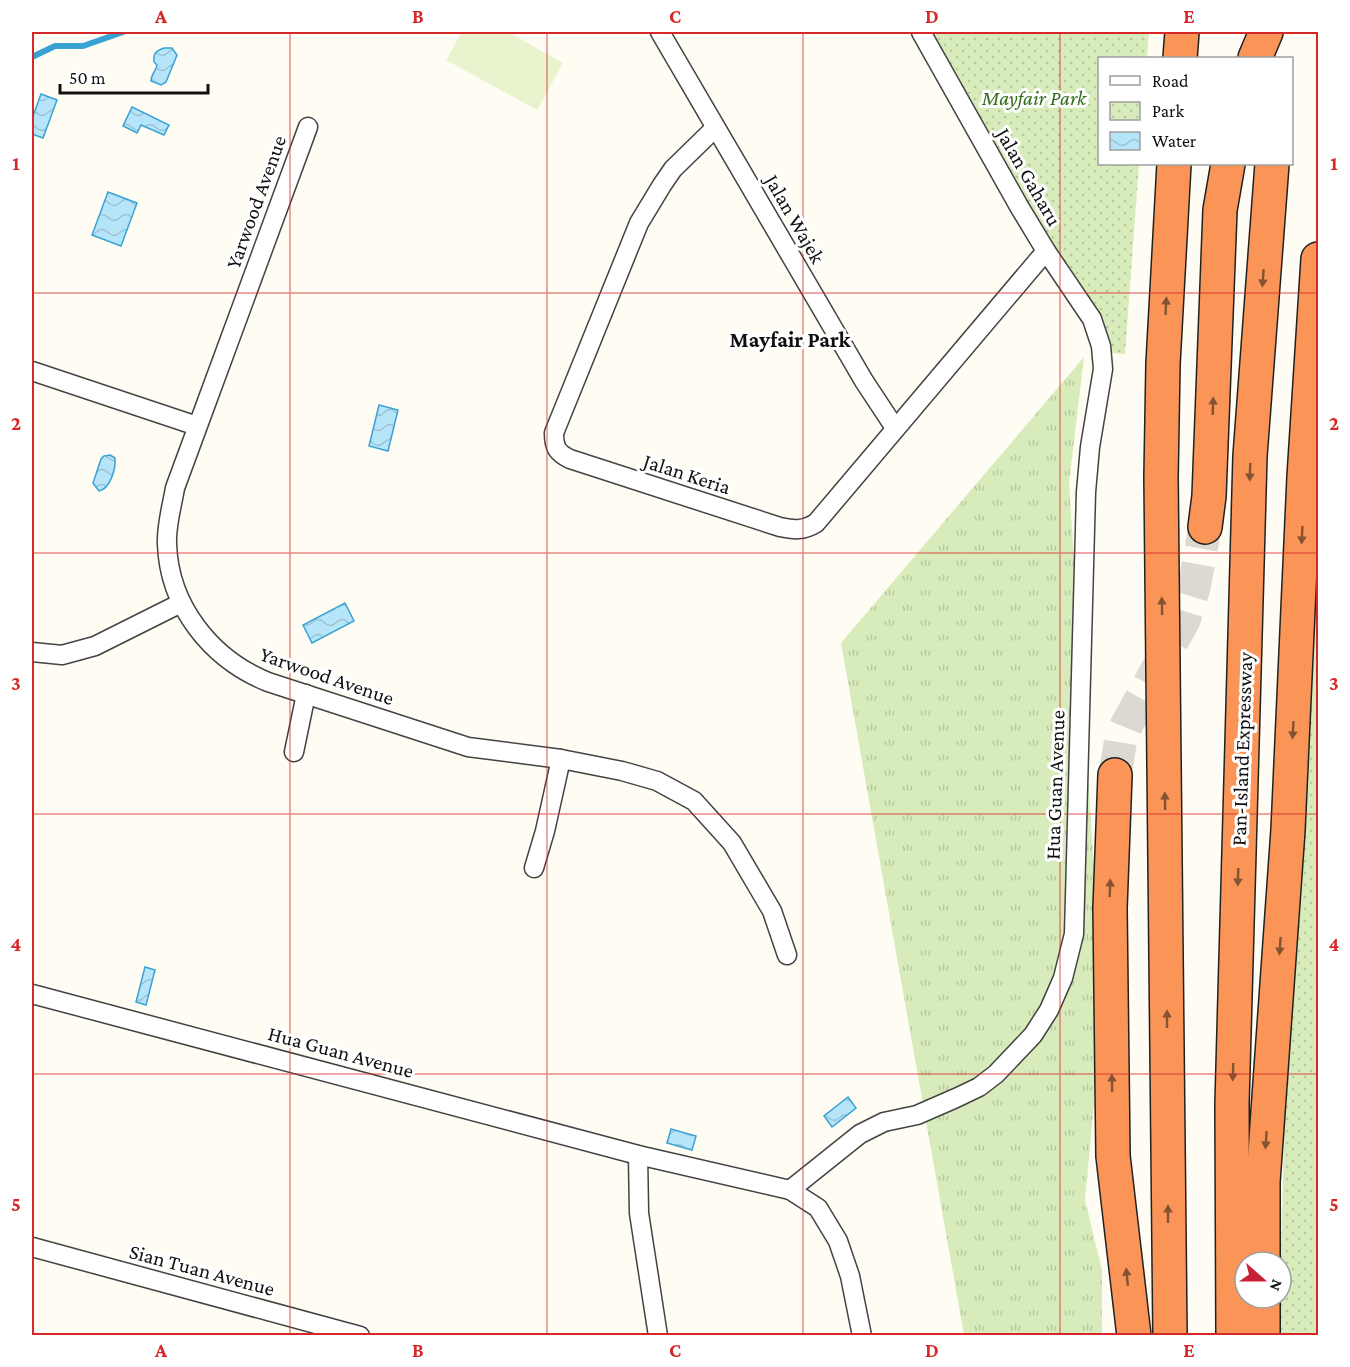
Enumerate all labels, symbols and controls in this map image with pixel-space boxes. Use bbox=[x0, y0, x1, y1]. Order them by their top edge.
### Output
text: A bbox=[154, 5, 168, 27]
text: B bbox=[412, 5, 424, 27]
text: C bbox=[669, 5, 681, 27]
text: D bbox=[925, 5, 939, 27]
text: E bbox=[1183, 5, 1195, 27]
scale bar bbox=[60, 57, 208, 95]
legend bbox=[1098, 57, 1293, 165]
text: 50 m bbox=[69, 68, 106, 88]
text: Road bbox=[1152, 71, 1189, 91]
park label: Mayfair Park bbox=[981, 86, 1087, 110]
text: Park bbox=[1152, 101, 1184, 121]
street label: Jalan Gaharu bbox=[990, 122, 1067, 230]
text: Water bbox=[1152, 131, 1197, 151]
street label: Yarwood Avenue bbox=[221, 132, 291, 272]
text: 1 bbox=[12, 152, 20, 174]
text: 1 bbox=[1330, 152, 1338, 174]
street label: Jalan Wajek bbox=[759, 168, 830, 268]
one-way arrow bbox=[1259, 268, 1268, 287]
one-way arrow bbox=[1162, 296, 1171, 315]
district label: Mayfair Park bbox=[729, 327, 852, 352]
one-way arrow bbox=[1208, 397, 1217, 416]
text: 2 bbox=[11, 412, 21, 434]
text: 2 bbox=[1329, 412, 1339, 434]
street label: Jalan Keria bbox=[639, 448, 734, 499]
one-way arrow bbox=[1245, 463, 1254, 482]
one-way arrow bbox=[1297, 526, 1306, 545]
one-way arrow bbox=[1157, 597, 1167, 616]
street label: Yarwood Avenue bbox=[257, 642, 397, 710]
street label: Pan-Island Expressway bbox=[1227, 651, 1257, 846]
text: 3 bbox=[11, 672, 21, 694]
text: 3 bbox=[1329, 672, 1339, 694]
street label: Hua Guan Avenue bbox=[1040, 710, 1070, 860]
one-way arrow bbox=[1288, 721, 1297, 740]
one-way arrow bbox=[1160, 792, 1170, 811]
one-way arrow bbox=[1234, 867, 1243, 886]
one-way arrow bbox=[1106, 879, 1115, 898]
text: 4 bbox=[11, 933, 22, 955]
text: 4 bbox=[1329, 933, 1340, 955]
one-way arrow bbox=[1275, 936, 1285, 955]
one-way arrow bbox=[1162, 1010, 1172, 1029]
street label: Hua Guan Avenue bbox=[266, 1021, 416, 1083]
one-way arrow bbox=[1228, 1062, 1238, 1081]
one-way arrow bbox=[1108, 1074, 1117, 1093]
one-way arrow bbox=[1261, 1131, 1271, 1150]
text: 5 bbox=[11, 1193, 21, 1215]
text: 5 bbox=[1329, 1193, 1339, 1215]
one-way arrow bbox=[1163, 1205, 1173, 1224]
street label: Sian Tuan Avenue bbox=[127, 1239, 277, 1301]
north arrow bbox=[1233, 1250, 1293, 1310]
one-way arrow bbox=[1122, 1268, 1132, 1287]
text: N bbox=[1267, 1277, 1286, 1293]
text: A bbox=[154, 1339, 168, 1361]
text: B bbox=[412, 1339, 424, 1361]
text: C bbox=[669, 1339, 681, 1361]
text: D bbox=[925, 1339, 939, 1361]
text: E bbox=[1183, 1339, 1195, 1361]

